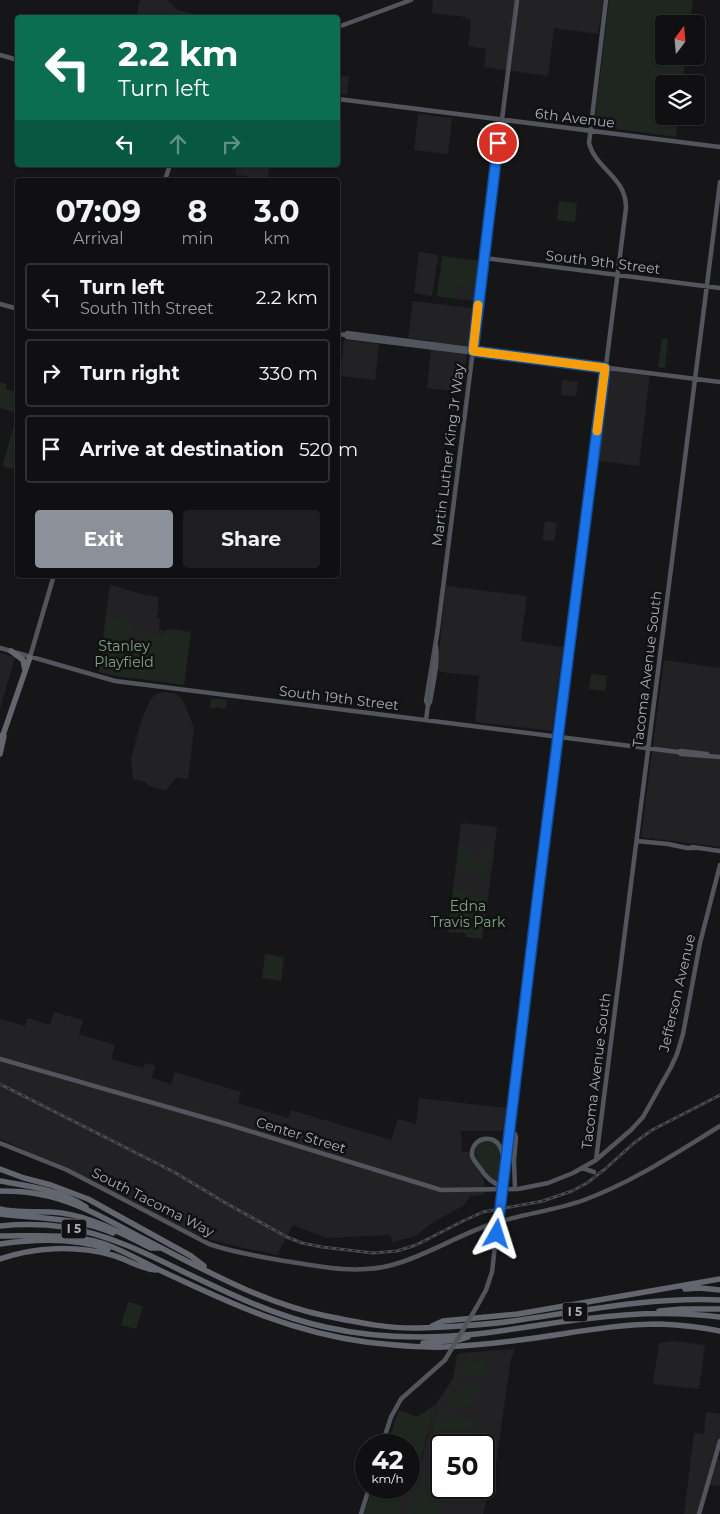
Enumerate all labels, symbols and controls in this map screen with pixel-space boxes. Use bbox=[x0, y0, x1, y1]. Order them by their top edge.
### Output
north arrow bbox=[655, 15, 705, 65]
map controls bbox=[655, 15, 705, 125]
text: 2.2 km bbox=[118, 32, 239, 75]
icon: left bbox=[35, 35, 100, 100]
text: Turn left bbox=[118, 75, 210, 102]
button: layers bbox=[655, 75, 705, 125]
street label: 6th Avenue bbox=[534, 104, 616, 132]
pin bbox=[477, 122, 519, 164]
icon: arrive bbox=[484, 129, 512, 157]
icon: left bbox=[111, 130, 139, 158]
icon: ahead bbox=[164, 130, 192, 158]
icon: right bbox=[217, 130, 245, 158]
text: 07:09 bbox=[55, 193, 141, 230]
text: 8 bbox=[188, 193, 207, 230]
text: 3.0 bbox=[254, 193, 300, 230]
text: Arrival bbox=[73, 229, 123, 248]
text: min bbox=[181, 229, 214, 248]
text: km bbox=[264, 229, 290, 248]
street label: South 9th Street bbox=[545, 246, 662, 278]
text: Turn left bbox=[80, 276, 165, 299]
icon: left bbox=[37, 283, 65, 311]
text: 2.2 km bbox=[256, 286, 318, 309]
text: South 11th Street bbox=[80, 299, 214, 318]
icon: right bbox=[37, 359, 65, 387]
text: Turn right bbox=[80, 362, 180, 385]
text: 330 m bbox=[259, 362, 318, 385]
street label: Martin Luther King Jr Way bbox=[428, 362, 468, 547]
icon: arrive bbox=[37, 435, 65, 463]
text: Arrive at destination bbox=[80, 438, 284, 461]
text: 520 m bbox=[299, 438, 358, 461]
button: Exit bbox=[35, 510, 173, 568]
button: Share bbox=[183, 510, 320, 568]
street label: Tacoma Avenue South bbox=[628, 590, 666, 748]
park label: Stanley Playfield bbox=[94, 637, 154, 671]
street label: South 19th Street bbox=[278, 682, 400, 714]
park label: Edna Travis Park bbox=[431, 897, 506, 931]
street label: Jefferson Avenue bbox=[654, 932, 699, 1055]
street label: Tacoma Avenue South bbox=[577, 992, 615, 1150]
street label: Center Street bbox=[254, 1113, 348, 1157]
street label: South Tacoma Way bbox=[89, 1163, 218, 1241]
position arrow bbox=[470, 1207, 522, 1259]
road number: I 5 bbox=[62, 1220, 86, 1238]
road number: I 5 bbox=[562, 1302, 588, 1321]
speed limit sign: 50 bbox=[430, 1434, 495, 1499]
text: 42 bbox=[372, 1445, 403, 1475]
text: km/h bbox=[371, 1471, 404, 1486]

